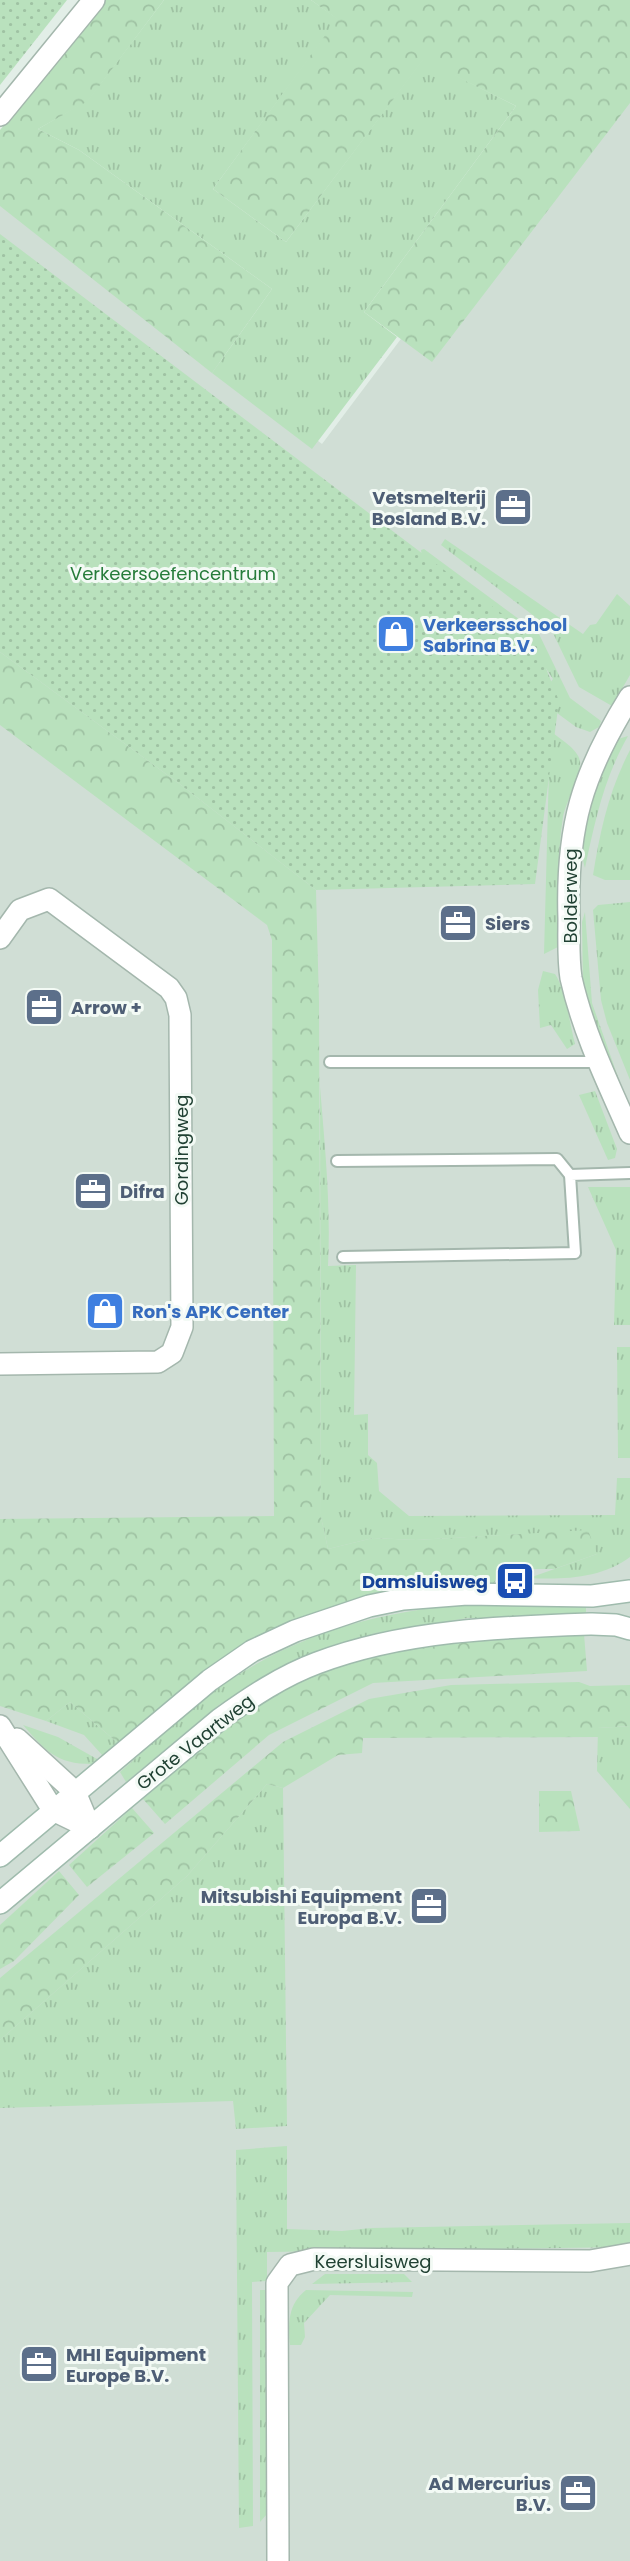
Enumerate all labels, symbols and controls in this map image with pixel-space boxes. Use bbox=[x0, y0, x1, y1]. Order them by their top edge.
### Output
place label: Vetsmelterij Bosland B.V. bbox=[372, 485, 486, 531]
office icon: Vetsmelterij Bosland B.V. bbox=[492, 486, 534, 528]
park label: Verkeersoefencentrum bbox=[70, 561, 276, 586]
place label: Verkeersschool Sabrina B.V. bbox=[423, 612, 567, 658]
shop icon: Verkeersschool Sabrina B.V. bbox=[375, 613, 417, 655]
street label: Bolderweg bbox=[558, 848, 583, 944]
office icon: Siers bbox=[437, 902, 479, 944]
place label: Siers bbox=[485, 911, 530, 936]
office icon: Arrow + bbox=[23, 986, 65, 1028]
place label: Arrow + bbox=[71, 995, 142, 1020]
street label: Gordingweg bbox=[169, 1095, 194, 1205]
office icon: Difra bbox=[72, 1170, 114, 1212]
place label: Difra bbox=[120, 1179, 165, 1204]
shop icon: Ron's APK Center bbox=[84, 1290, 126, 1332]
place label: Ron's APK Center bbox=[132, 1299, 289, 1324]
bus stop icon: Damsluisweg bbox=[494, 1560, 536, 1602]
place label: Damsluisweg bbox=[362, 1569, 488, 1594]
street label: Grote Vaartweg bbox=[131, 1688, 259, 1796]
place label: Mitsubishi Equipment Europa B.V. bbox=[201, 1884, 402, 1930]
office icon: Mitsubishi Equipment Europa B.V. bbox=[408, 1885, 450, 1927]
street label: Keersluisweg bbox=[314, 2249, 432, 2274]
place label: MHI Equipment Europe B.V. bbox=[66, 2342, 206, 2388]
office icon: MHI Equipment Europe B.V. bbox=[18, 2343, 60, 2385]
place label: Ad Mercurius B.V. bbox=[428, 2471, 551, 2517]
office icon: Ad Mercurius B.V. bbox=[557, 2472, 599, 2514]

